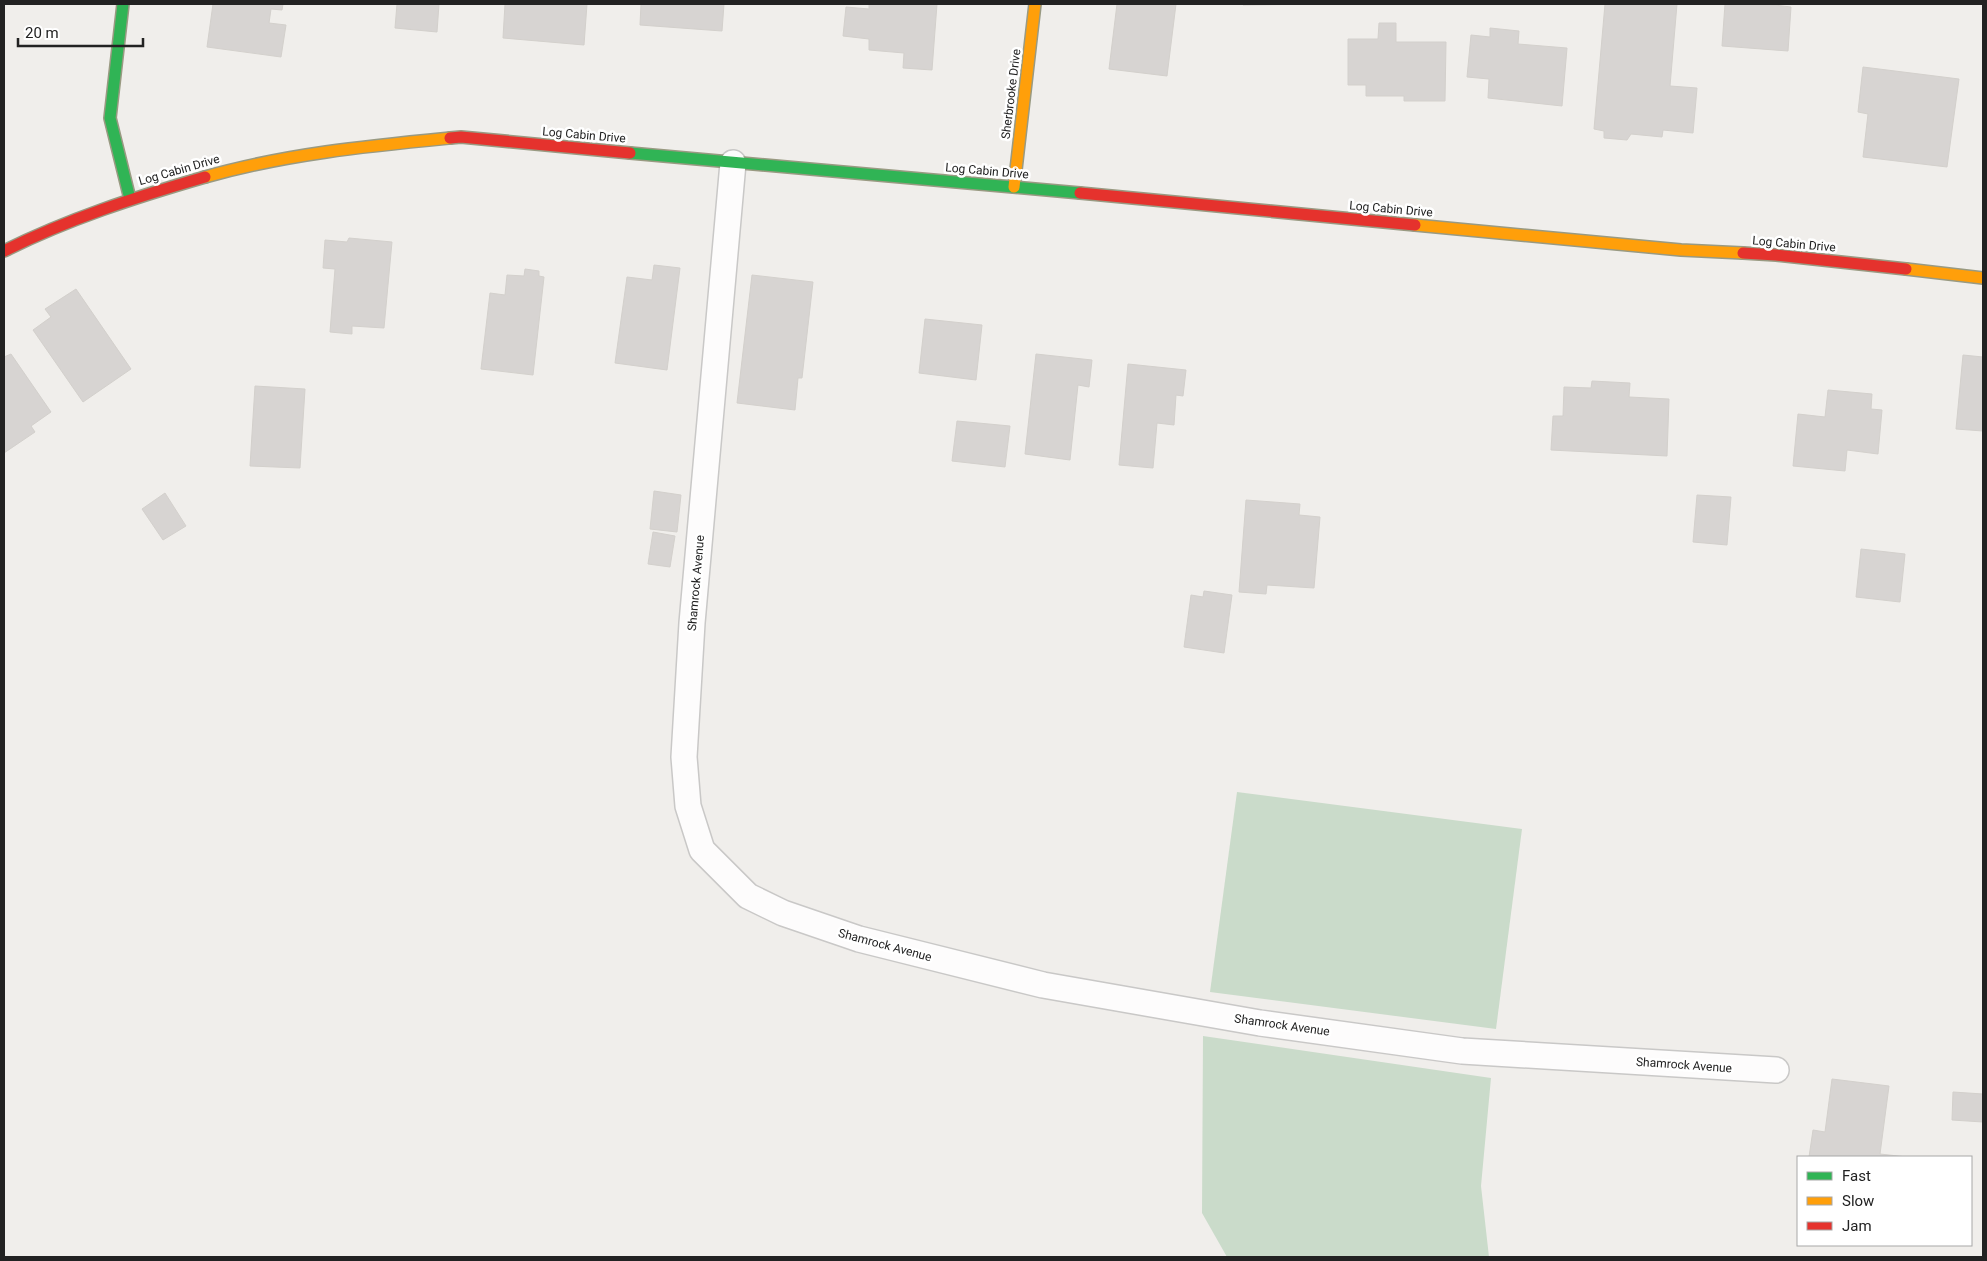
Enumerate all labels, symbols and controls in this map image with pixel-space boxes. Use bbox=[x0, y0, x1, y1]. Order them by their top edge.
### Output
scale bar bbox=[18, 15, 142, 47]
text: 20 m bbox=[25, 24, 59, 42]
street label: Sherbrooke Drive bbox=[999, 48, 1023, 140]
street label: Log Cabin Drive bbox=[542, 124, 626, 146]
street label: Log Cabin Drive bbox=[137, 152, 221, 188]
street label: Log Cabin Drive bbox=[945, 160, 1029, 182]
street label: Log Cabin Drive bbox=[1349, 198, 1433, 220]
street label: Log Cabin Drive bbox=[1752, 233, 1836, 255]
street label: Shamrock Avenue bbox=[685, 534, 707, 632]
street label: Shamrock Avenue bbox=[837, 926, 933, 964]
street label: Shamrock Avenue bbox=[1233, 1011, 1331, 1039]
street label: Shamrock Avenue bbox=[1636, 1055, 1732, 1075]
legend bbox=[1797, 1156, 1972, 1246]
text: Fast bbox=[1842, 1167, 1871, 1185]
text: Slow bbox=[1842, 1192, 1874, 1210]
text: Jam bbox=[1842, 1217, 1872, 1235]

